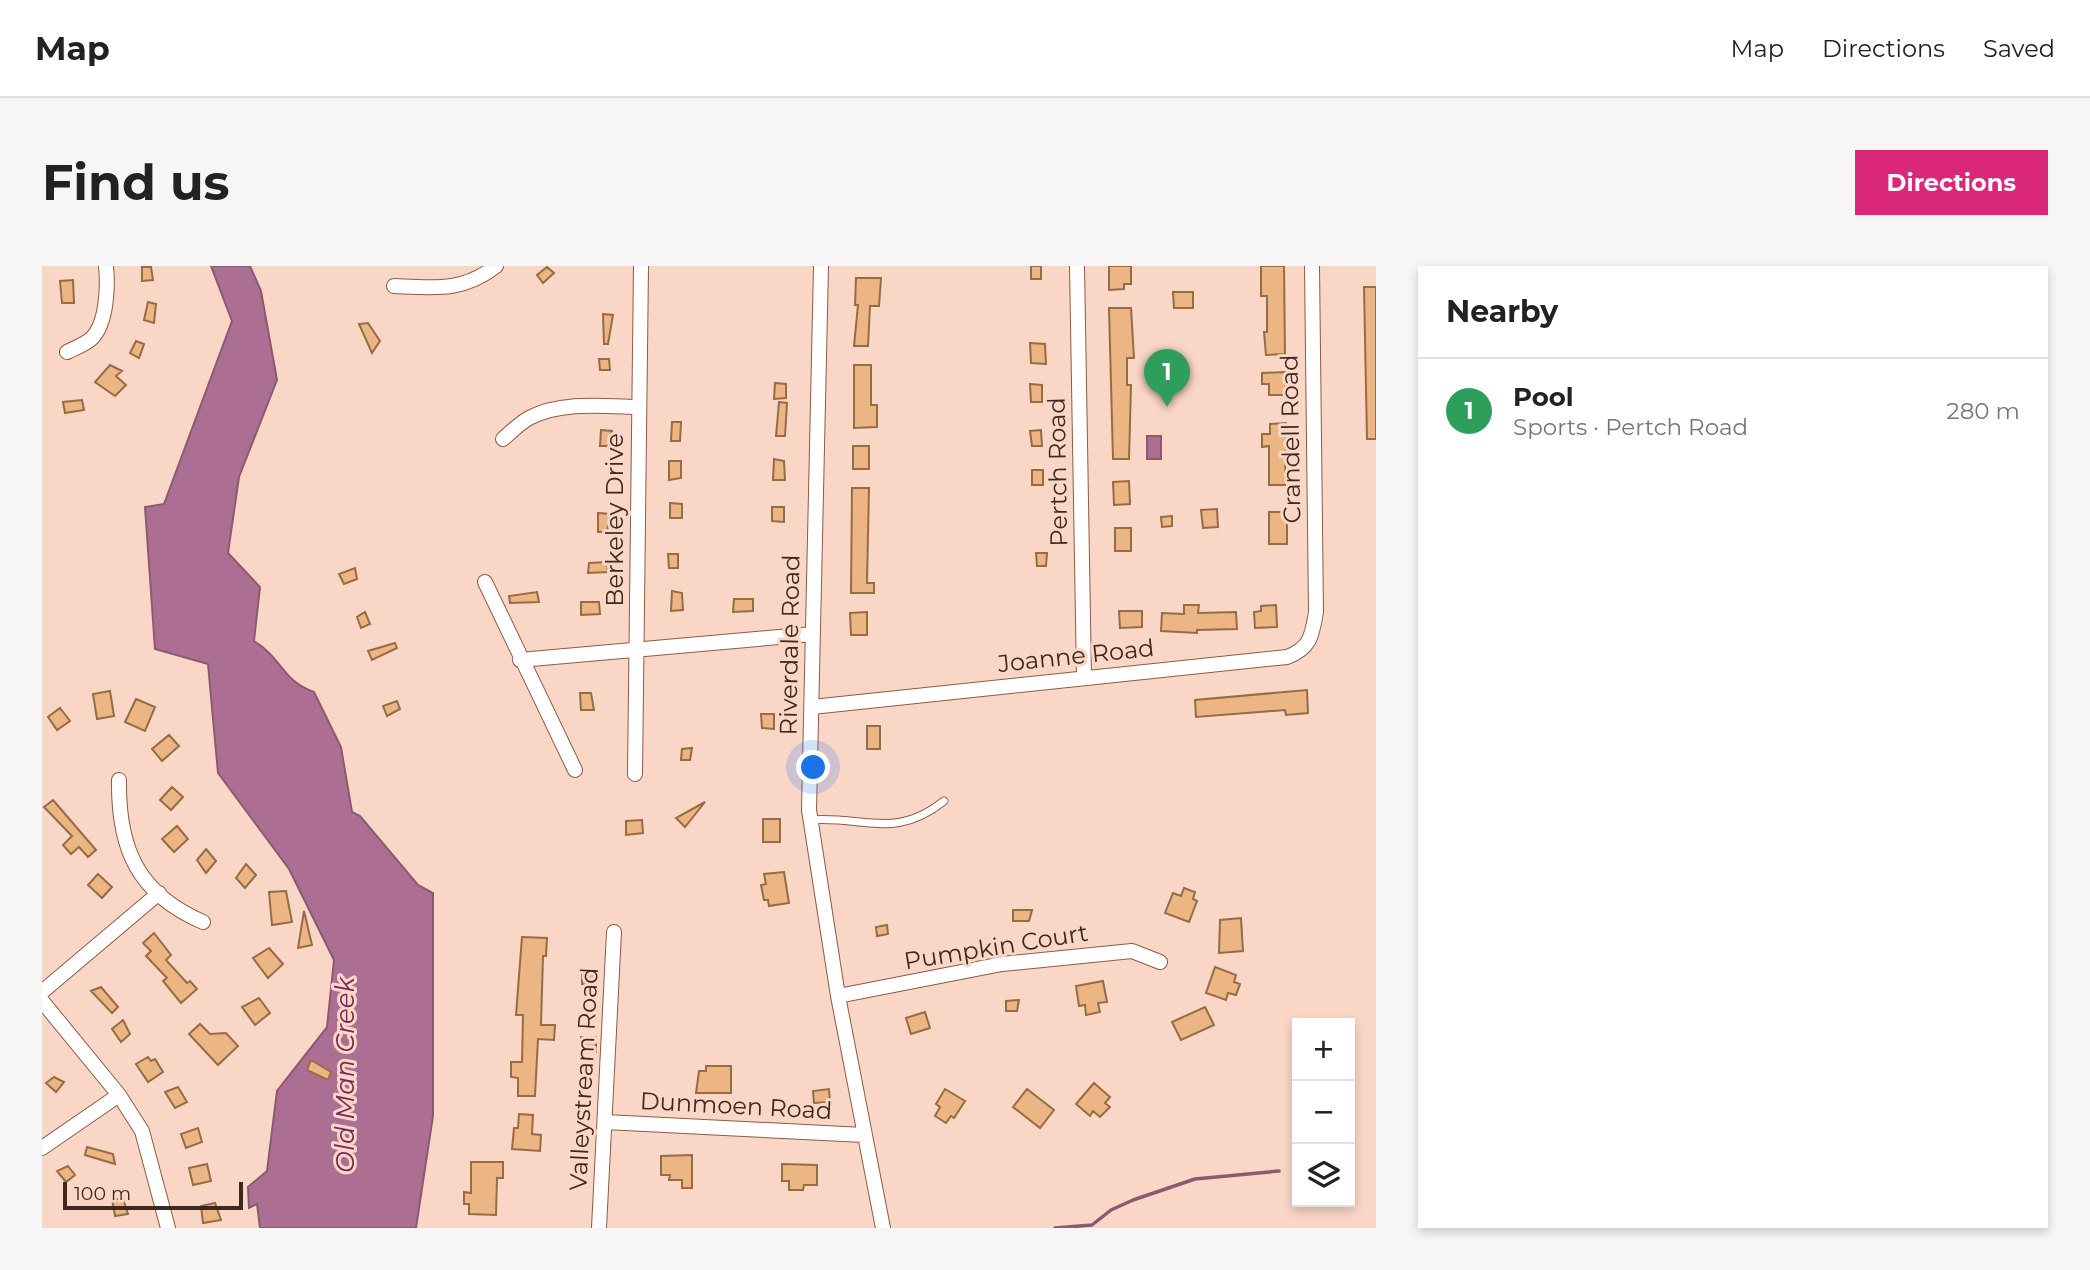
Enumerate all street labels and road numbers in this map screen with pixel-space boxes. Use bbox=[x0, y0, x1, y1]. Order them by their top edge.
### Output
street label: Crandell Road bbox=[1275, 354, 1306, 524]
street label: Pertch Road bbox=[1042, 397, 1073, 547]
street label: Berkeley Drive bbox=[600, 433, 629, 607]
street label: Riverdale Road bbox=[773, 554, 806, 736]
street label: Joanne Road bbox=[995, 633, 1156, 678]
street label: Pumpkin Court bbox=[902, 918, 1090, 975]
street label: Valleystream Road bbox=[563, 967, 604, 1191]
street label: Dunmoen Road bbox=[639, 1086, 833, 1125]

